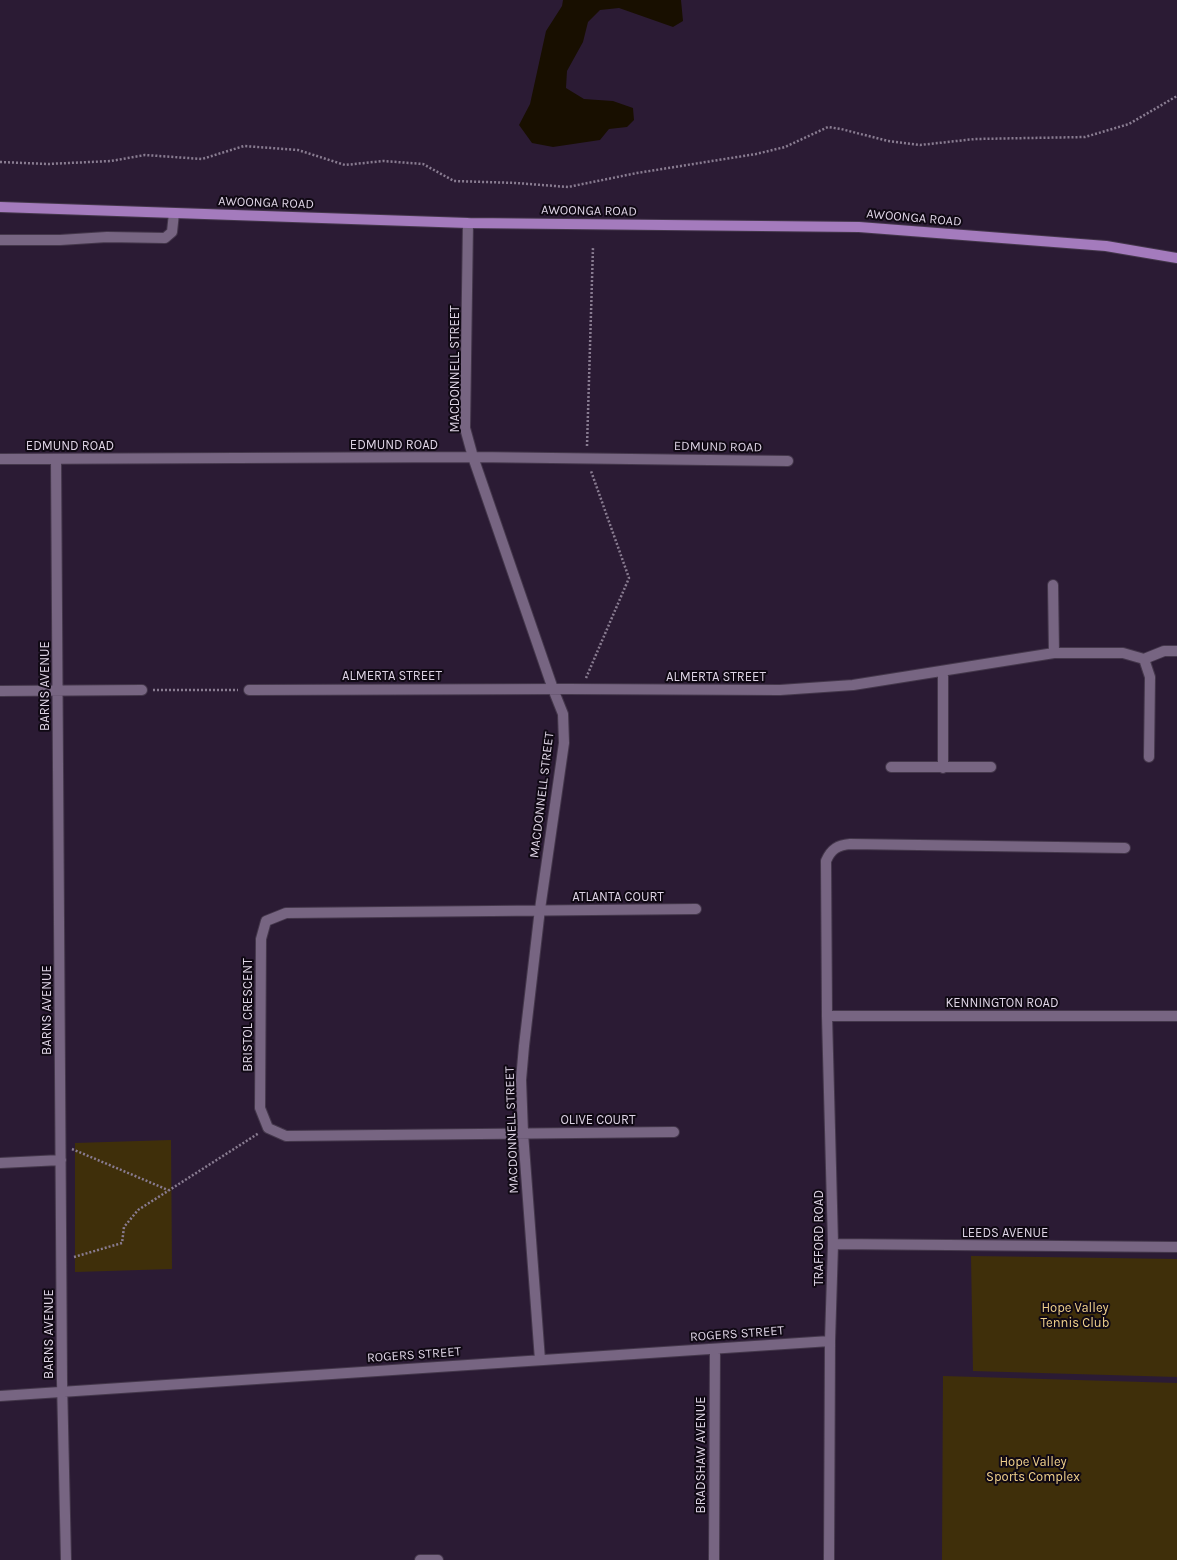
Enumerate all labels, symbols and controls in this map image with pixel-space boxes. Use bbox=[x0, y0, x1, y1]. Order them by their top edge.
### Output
street label: AWOONGA ROAD bbox=[218, 194, 314, 212]
street label: AWOONGA ROAD bbox=[541, 202, 637, 220]
street label: AWOONGA ROAD bbox=[866, 206, 962, 230]
street label: MACDONNELL STREET bbox=[447, 305, 463, 433]
street label: EDMUND ROAD bbox=[350, 437, 438, 453]
street label: EDMUND ROAD bbox=[26, 438, 114, 454]
street label: EDMUND ROAD bbox=[674, 438, 762, 456]
street label: BARNS AVENUE bbox=[37, 641, 53, 731]
street label: ALMERTA STREET bbox=[342, 668, 442, 684]
street label: ALMERTA STREET bbox=[666, 669, 766, 685]
street label: MACDONNELL STREET bbox=[527, 731, 557, 859]
street label: ATLANTA COURT bbox=[572, 889, 664, 905]
street label: BRISTOL CRESCENT bbox=[240, 958, 256, 1072]
street label: BARNS AVENUE bbox=[39, 965, 55, 1055]
street label: KENNINGTON ROAD bbox=[945, 995, 1059, 1011]
street label: MACDONNELL STREET bbox=[502, 1066, 522, 1194]
street label: OLIVE COURT bbox=[560, 1112, 636, 1128]
street label: TRAFFORD ROAD bbox=[811, 1190, 827, 1286]
street label: LEEDS AVENUE bbox=[962, 1225, 1048, 1241]
street label: BARNS AVENUE bbox=[41, 1289, 57, 1379]
park label: Hope Valley Tennis Club bbox=[1041, 1300, 1109, 1331]
street label: ROGERS STREET bbox=[689, 1323, 785, 1345]
street label: ROGERS STREET bbox=[366, 1344, 462, 1366]
street label: BRADSHAW AVENUE bbox=[693, 1397, 709, 1513]
park label: Hope Valley Sports Complex bbox=[986, 1454, 1080, 1485]

